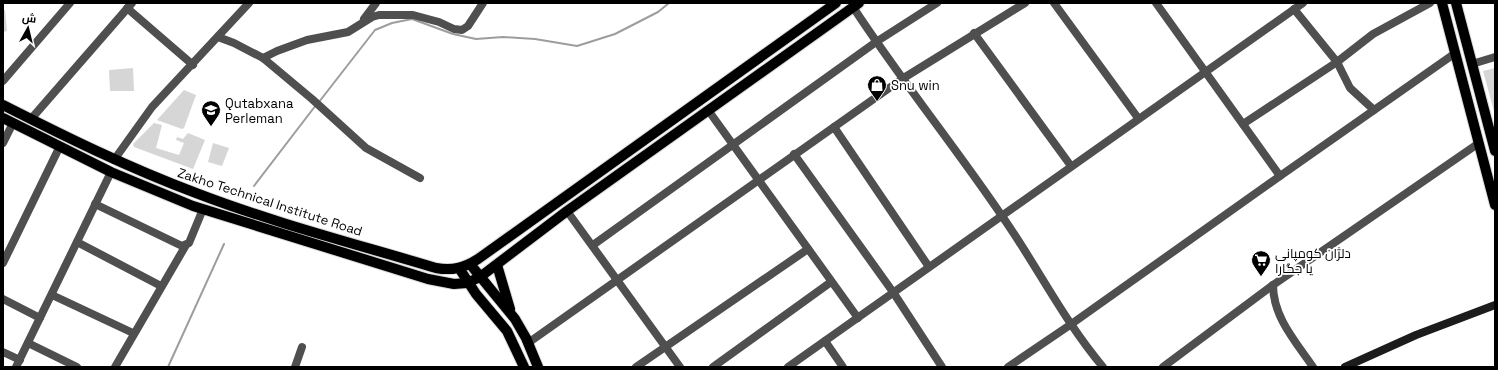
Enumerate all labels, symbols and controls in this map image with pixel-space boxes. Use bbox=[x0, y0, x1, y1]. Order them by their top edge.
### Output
north arrow bbox=[8, 8, 48, 48]
text: ش bbox=[21, 10, 37, 26]
shop icon: Snu win bbox=[866, 74, 888, 102]
place label: Snu win bbox=[891, 77, 940, 94]
place label: Qutabxana Perleman bbox=[225, 95, 294, 127]
school or university icon: Qutabxana Perleman bbox=[200, 99, 222, 127]
street label: Zakho Technical Institute Road bbox=[175, 164, 365, 240]
place label: دلژان کومپانی یا جگارا bbox=[1275, 245, 1351, 277]
supermarket icon: دلژان کومپانی یا جگارا bbox=[1250, 249, 1272, 277]

